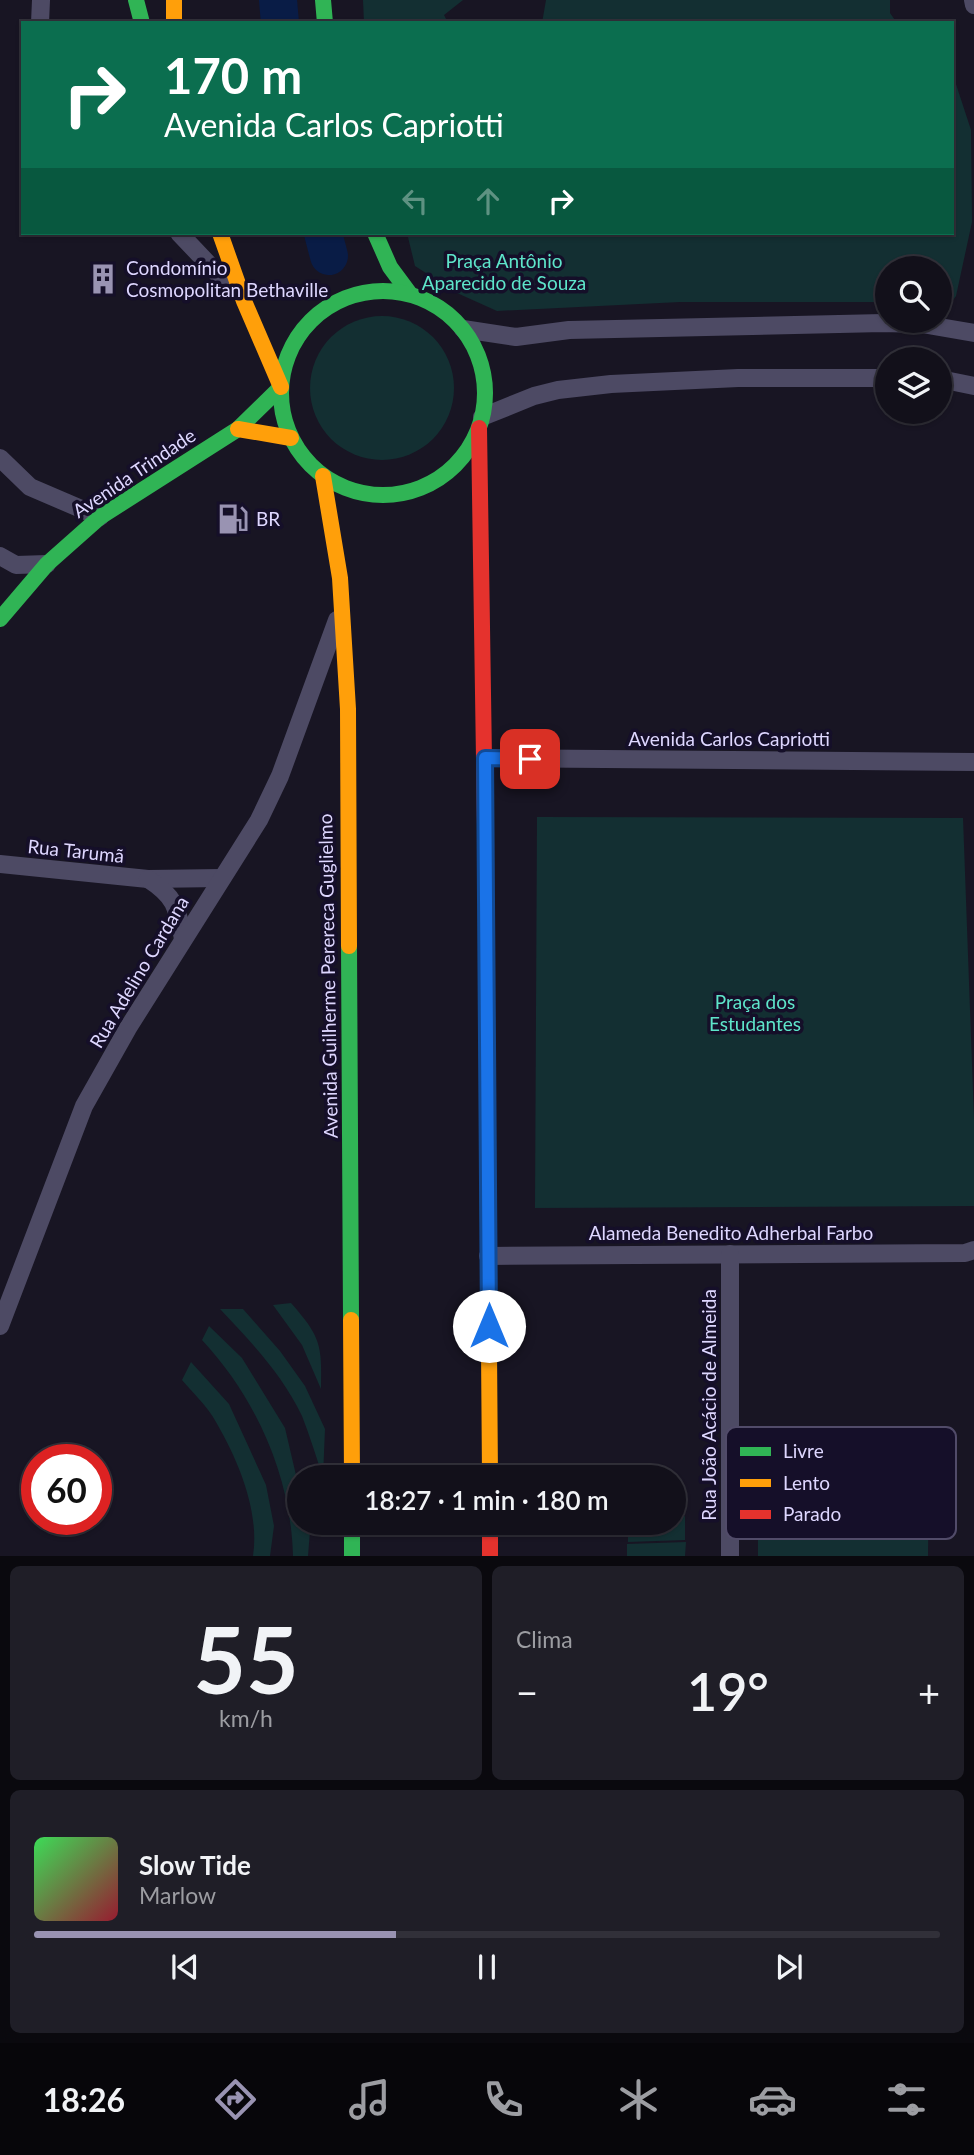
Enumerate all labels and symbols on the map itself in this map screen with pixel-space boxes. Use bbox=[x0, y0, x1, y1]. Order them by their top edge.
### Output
park label: Praça Antônio Aparecido de Souza bbox=[422, 249, 586, 294]
place label: Condomínio Cosmopolitan Bethaville bbox=[126, 256, 328, 301]
building icon: Condomínio Cosmopolitan Bethaville bbox=[86, 262, 120, 296]
street label: Avenida Trindade bbox=[68, 423, 200, 522]
fuel station icon: BR bbox=[216, 502, 250, 536]
place label: BR bbox=[256, 507, 280, 530]
street label: Avenida Carlos Capriotti bbox=[628, 727, 830, 750]
pin bbox=[500, 729, 560, 789]
street label: Avenida Guilherme Perereca Guglielmo bbox=[313, 813, 342, 1139]
street label: Rua Tarumã bbox=[27, 834, 125, 867]
street label: Rua Adelino Cardana bbox=[84, 892, 193, 1052]
park label: Praça dos Estudantes bbox=[709, 990, 801, 1035]
street label: Alameda Benedito Adherbal Farbo bbox=[589, 1221, 873, 1244]
position arrow bbox=[452, 1289, 526, 1363]
street label: Rua João Acácio de Almeida bbox=[697, 1289, 720, 1521]
legend bbox=[726, 1427, 956, 1539]
text: Livre bbox=[783, 1439, 824, 1462]
speed limit sign: 60 bbox=[21, 1444, 112, 1535]
text: Lento bbox=[783, 1471, 830, 1494]
text: Parado bbox=[783, 1502, 841, 1525]

